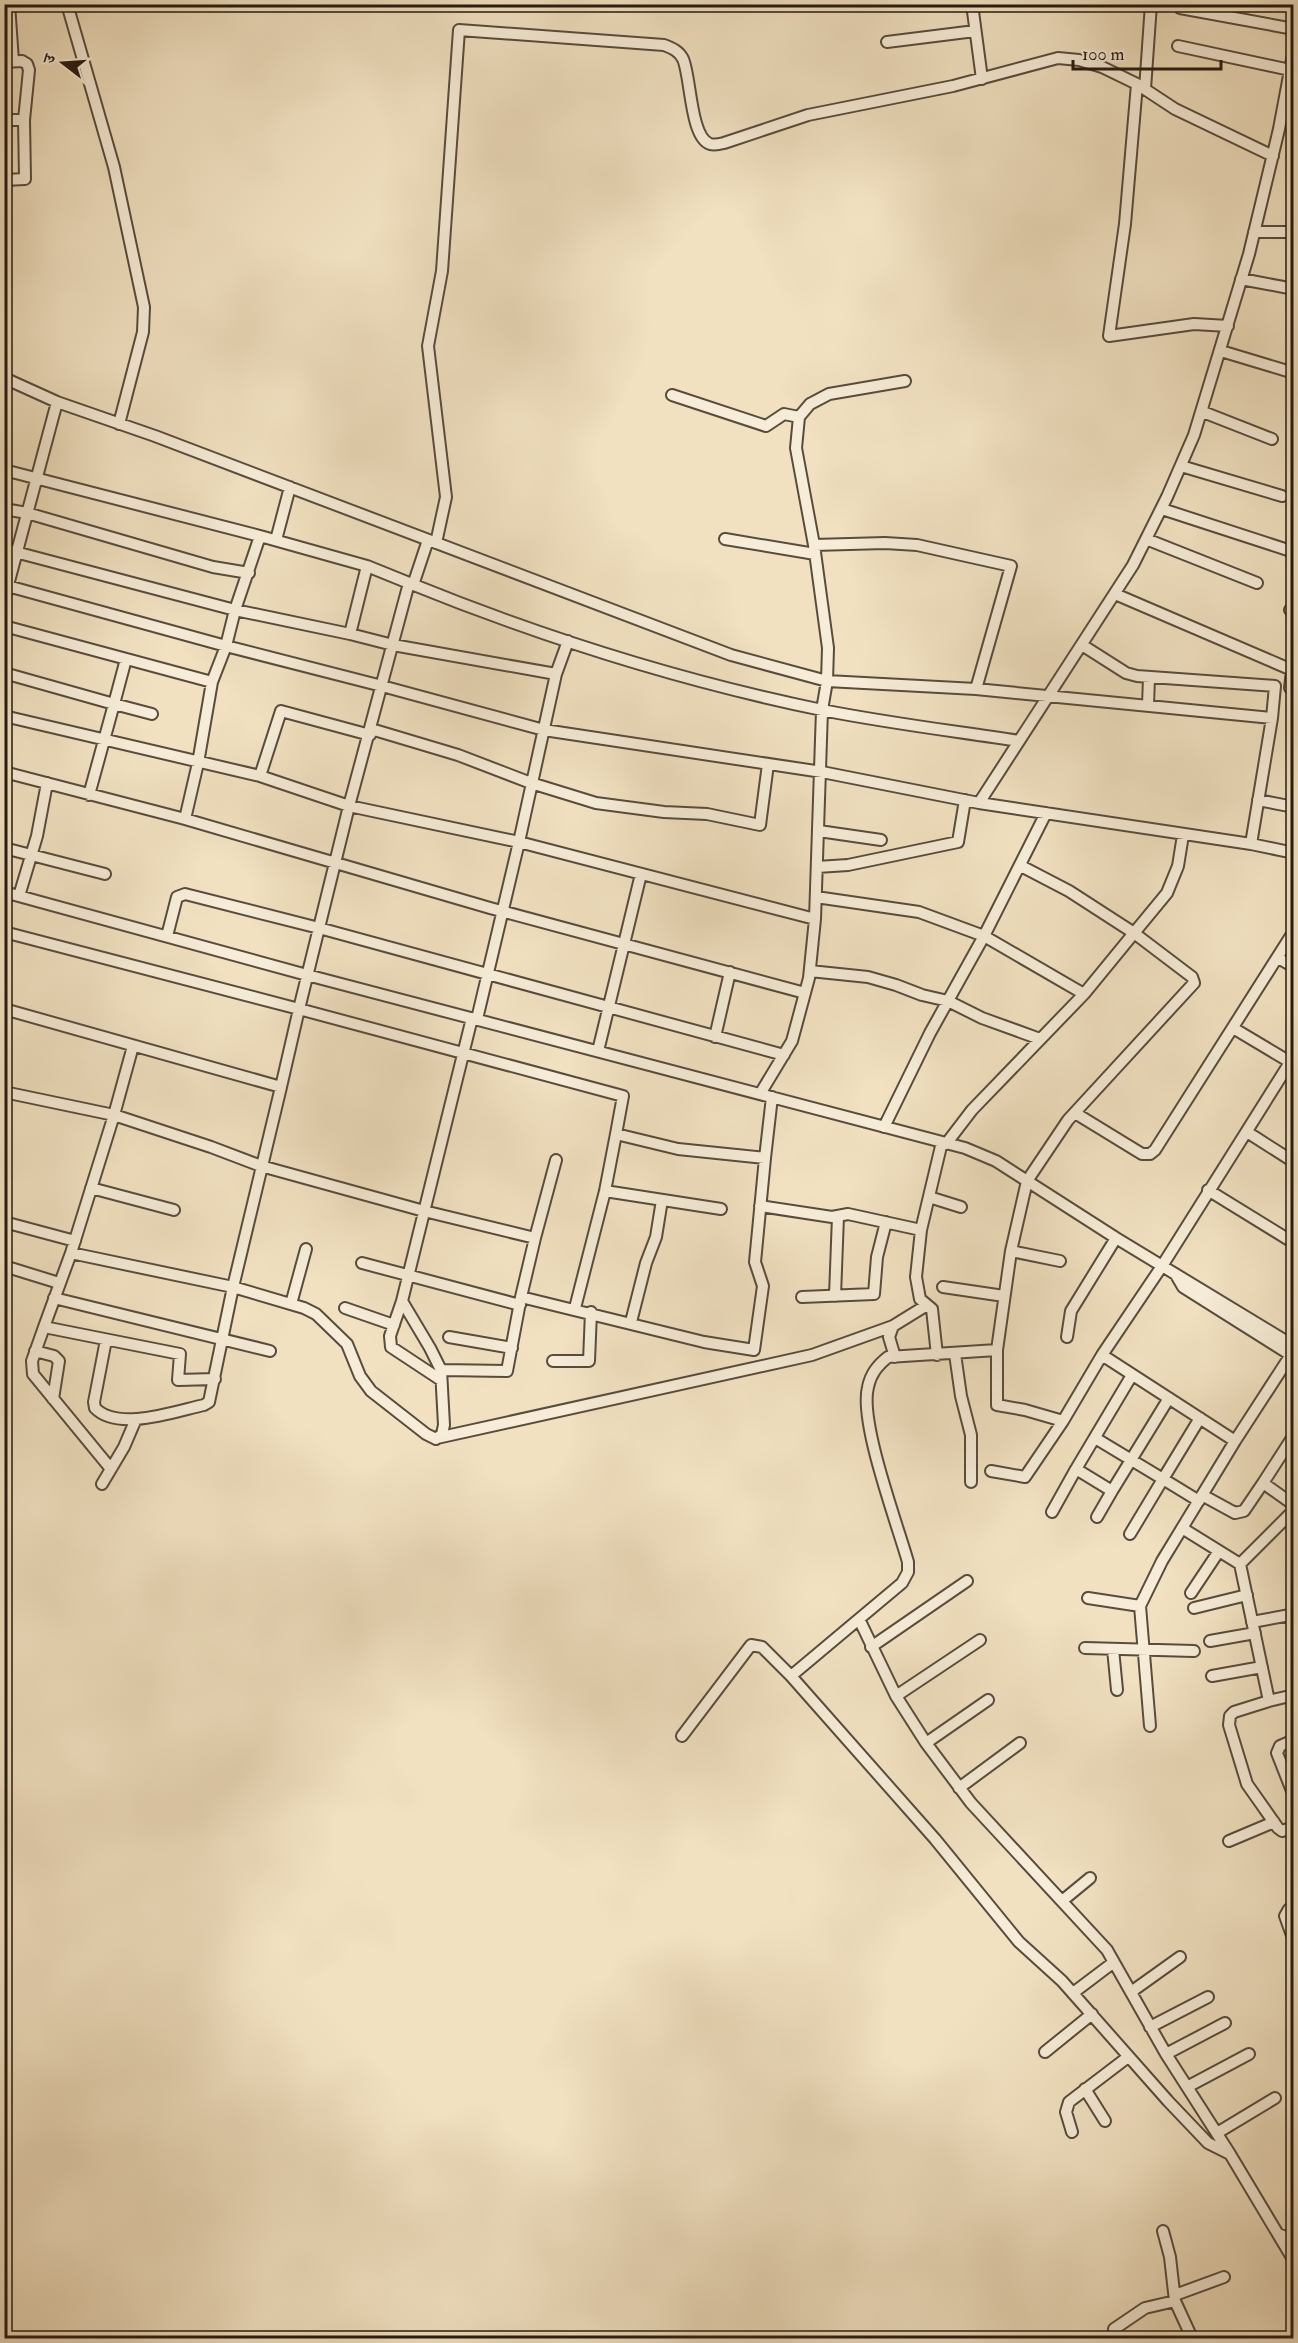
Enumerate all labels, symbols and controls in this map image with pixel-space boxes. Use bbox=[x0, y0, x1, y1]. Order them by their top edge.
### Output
north arrow bbox=[33, 33, 93, 93]
scale bar bbox=[1073, 33, 1222, 71]
text: 100 m bbox=[1082, 43, 1125, 66]
text: उ bbox=[39, 50, 61, 67]

